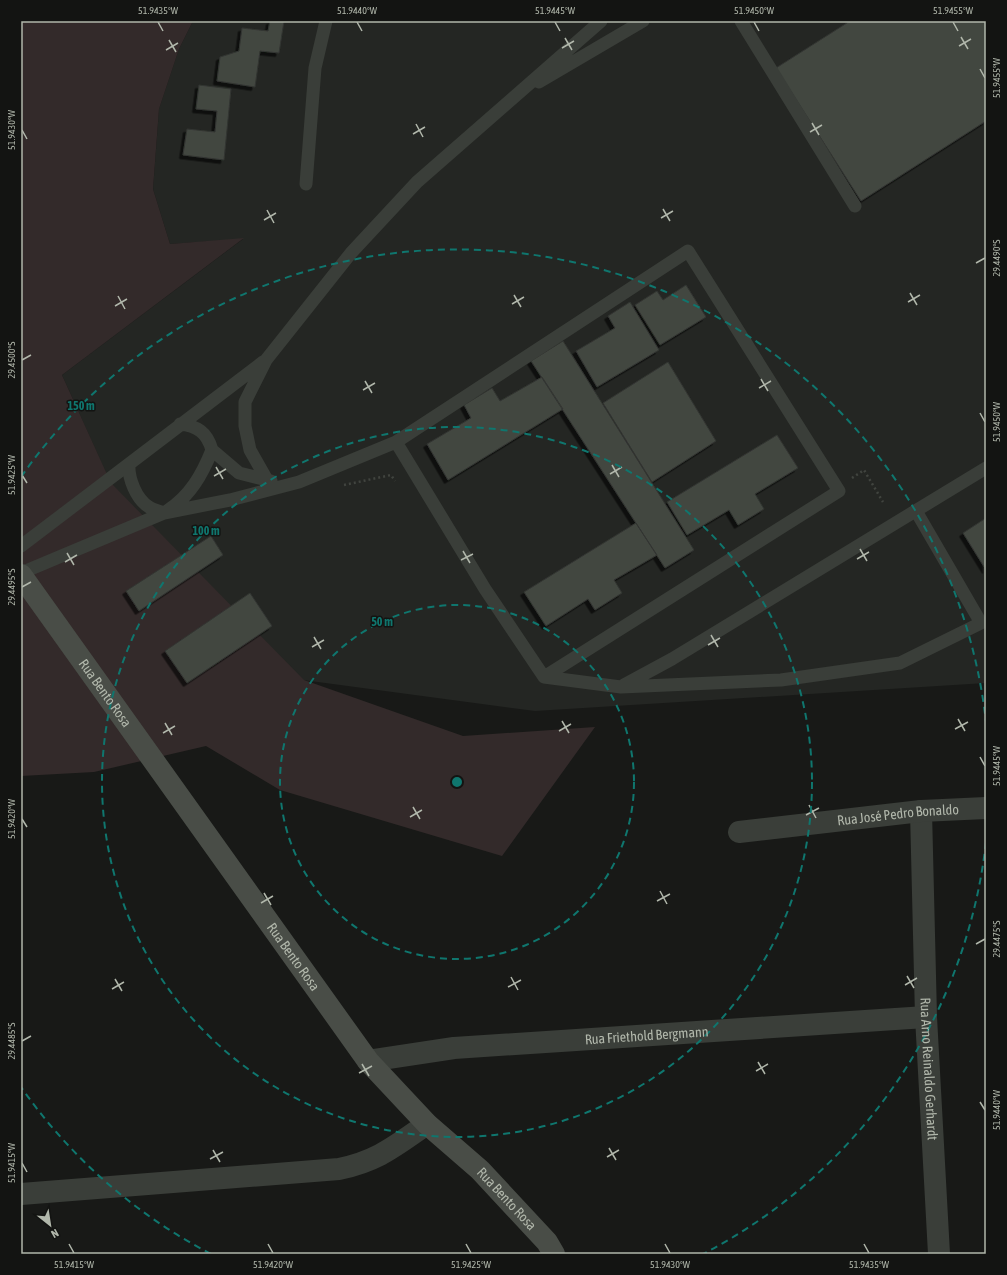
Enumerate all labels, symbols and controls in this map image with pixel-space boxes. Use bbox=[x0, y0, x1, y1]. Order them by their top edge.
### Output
text: 51.9435°W bbox=[138, 5, 179, 16]
text: 51.9440°W bbox=[337, 5, 378, 16]
text: 51.9445°W bbox=[535, 5, 576, 16]
text: 51.9450°W bbox=[734, 5, 775, 16]
text: 51.9455°W bbox=[933, 5, 974, 16]
text: 51.9455°W bbox=[991, 57, 1002, 98]
text: 51.9430°W bbox=[6, 109, 17, 150]
text: 29.4490°S bbox=[991, 240, 1002, 276]
text: 29.4500°S bbox=[6, 342, 17, 378]
text: 150 m bbox=[67, 399, 95, 413]
text: 51.9450°W bbox=[991, 401, 1002, 442]
text: 51.9425°W bbox=[6, 454, 17, 495]
text: 100 m bbox=[192, 524, 220, 538]
text: 29.4495°S bbox=[6, 569, 17, 605]
text: 50 m bbox=[371, 615, 393, 629]
street label: Rua Bento Rosa bbox=[76, 656, 135, 730]
text: 51.9445°W bbox=[991, 745, 1002, 786]
centre of rings bbox=[450, 775, 464, 789]
text: 51.9420°W bbox=[6, 798, 17, 839]
street label: Rua José Pedro Bonaldo bbox=[836, 801, 959, 829]
street label: Rua Bento Rosa bbox=[264, 920, 323, 994]
text: 29.4475°S bbox=[991, 921, 1002, 957]
street label: Rua Arno Reinaldo Gerhardt bbox=[918, 997, 941, 1141]
text: 29.4485°S bbox=[6, 1023, 17, 1059]
street label: Rua Friethold Bergmann bbox=[584, 1023, 709, 1047]
text: 51.9440°W bbox=[991, 1089, 1002, 1130]
text: 51.9415°W bbox=[6, 1142, 17, 1183]
street label: Rua Bento Rosa bbox=[474, 1164, 540, 1233]
north arrow bbox=[30, 1205, 70, 1245]
text: N bbox=[49, 1227, 61, 1240]
text: 51.9415°W bbox=[54, 1259, 95, 1270]
text: 51.9420°W bbox=[253, 1259, 294, 1270]
text: 51.9425°W bbox=[451, 1259, 492, 1270]
text: 51.9430°W bbox=[650, 1259, 691, 1270]
text: 51.9435°W bbox=[849, 1259, 890, 1270]

